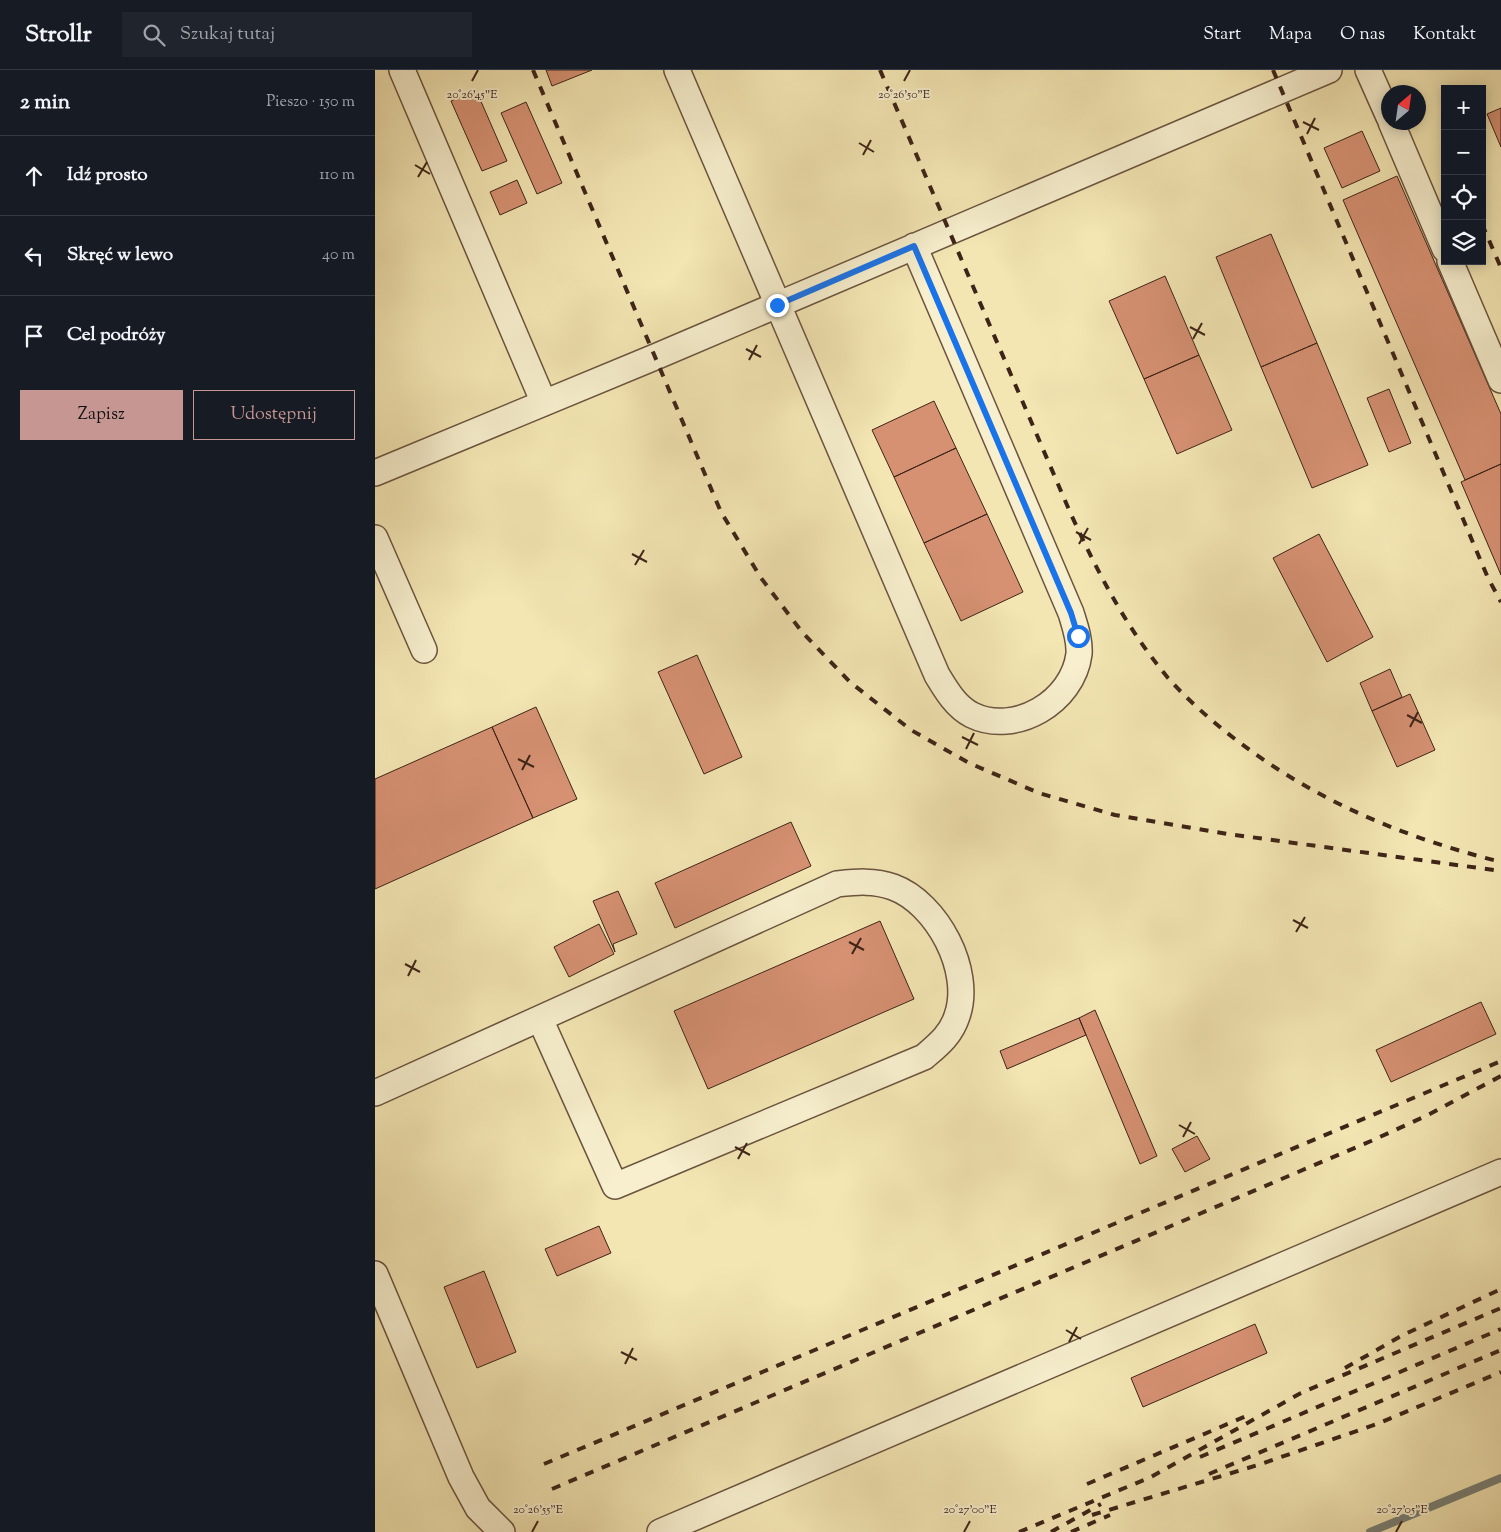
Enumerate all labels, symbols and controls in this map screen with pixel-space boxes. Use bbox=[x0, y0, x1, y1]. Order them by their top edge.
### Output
search box bbox=[122, 12, 472, 57]
text: Strollr bbox=[25, 18, 92, 52]
icon: search bbox=[140, 21, 168, 49]
text: Szukaj tutaj bbox=[180, 21, 275, 48]
text: Start bbox=[1203, 22, 1241, 48]
text: Mapa bbox=[1269, 22, 1312, 48]
text: O nas bbox=[1340, 22, 1385, 48]
text: Kontakt bbox=[1413, 22, 1476, 48]
north arrow bbox=[1381, 85, 1426, 130]
map controls bbox=[1441, 85, 1486, 265]
button: + bbox=[1441, 85, 1486, 130]
text: 20°26'45"E bbox=[447, 86, 498, 104]
text: 20°26'50"E bbox=[878, 86, 931, 104]
text: 2 min bbox=[20, 88, 70, 118]
text: Pieszo · 150 m bbox=[266, 91, 355, 114]
button: − bbox=[1441, 130, 1486, 175]
icon: ahead bbox=[20, 162, 48, 190]
text: Idź prosto bbox=[67, 162, 148, 189]
text: 110 m bbox=[319, 164, 355, 187]
button: locate bbox=[1441, 175, 1486, 220]
button: layers bbox=[1441, 220, 1486, 265]
icon: left bbox=[20, 242, 48, 270]
text: Skręć w lewo bbox=[67, 242, 173, 269]
text: 40 m bbox=[322, 244, 355, 267]
route end bbox=[766, 294, 789, 317]
icon: arrive bbox=[20, 322, 48, 350]
text: Cel podróży bbox=[67, 322, 166, 349]
button: Zapisz bbox=[20, 390, 183, 440]
button: Udostępnij bbox=[193, 390, 355, 440]
route start bbox=[1067, 625, 1090, 648]
text: 20°26'55"E bbox=[513, 1501, 564, 1519]
text: 20°27'00"E bbox=[943, 1501, 998, 1519]
text: 20°27'05"E bbox=[1376, 1501, 1429, 1519]

